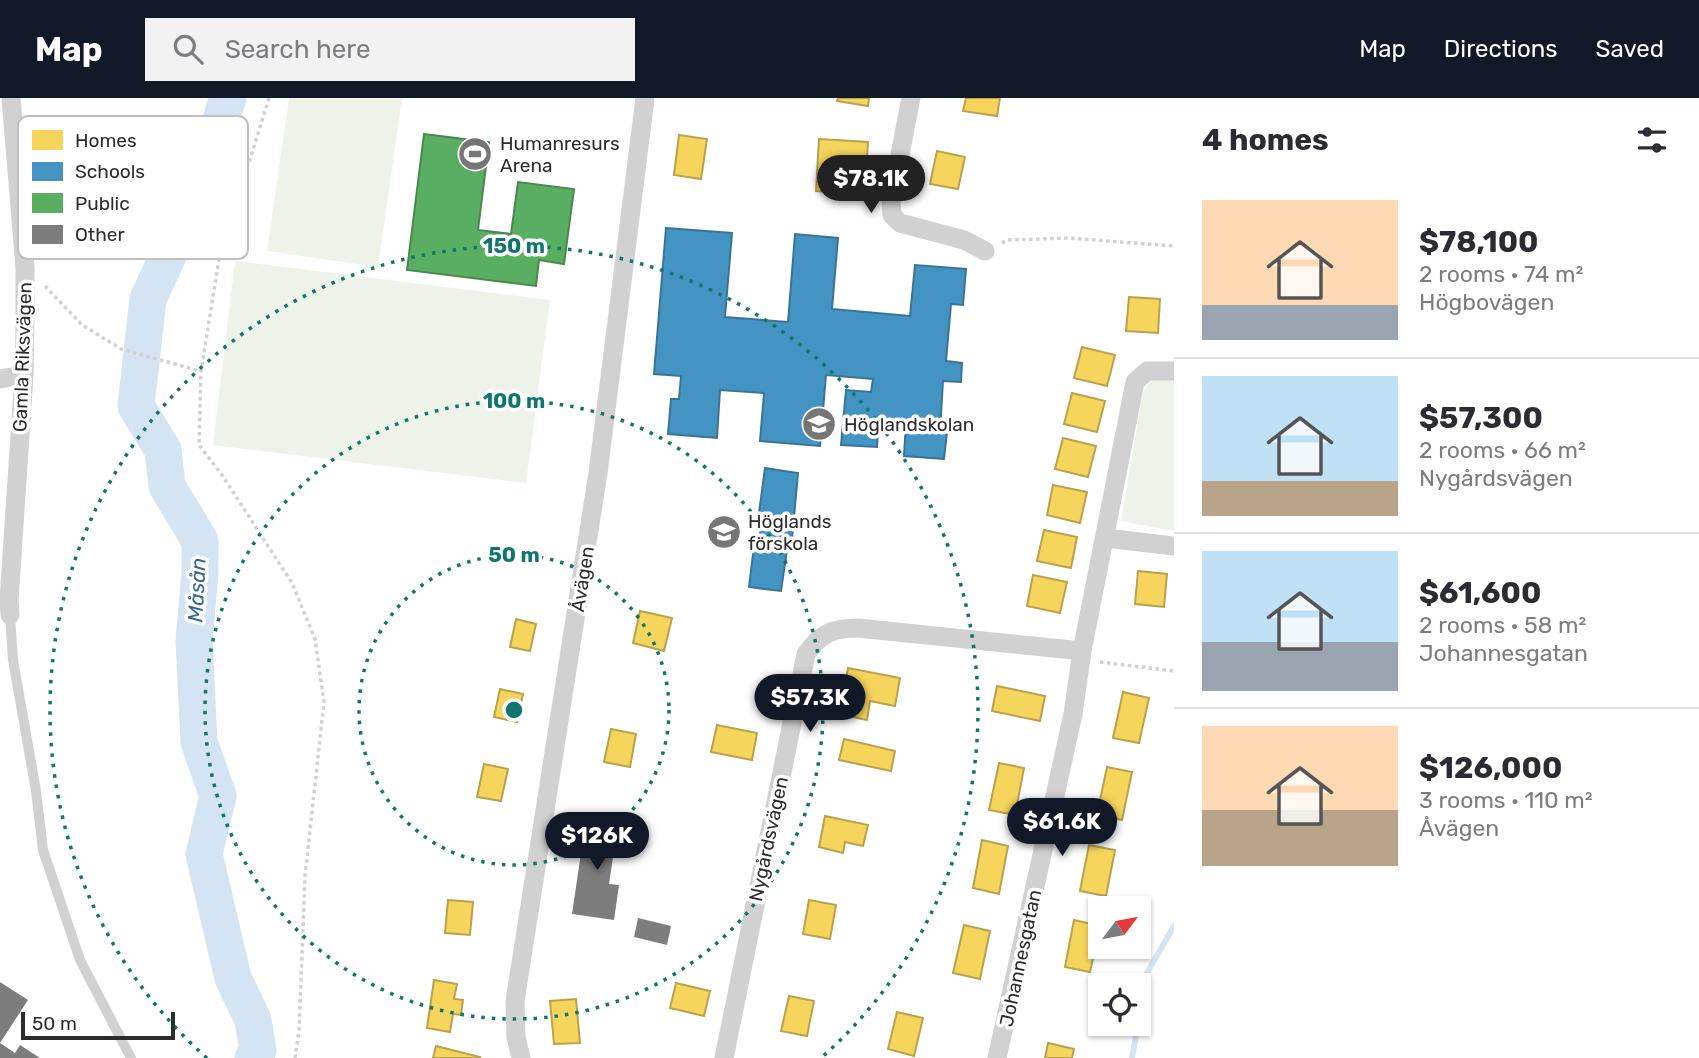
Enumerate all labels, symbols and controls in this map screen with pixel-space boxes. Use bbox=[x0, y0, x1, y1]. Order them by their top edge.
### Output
search box bbox=[145, 18, 635, 81]
text: Map bbox=[35, 30, 103, 69]
icon: search bbox=[169, 30, 207, 68]
text: Search here bbox=[225, 34, 370, 65]
text: Map bbox=[1359, 35, 1406, 63]
text: Directions bbox=[1444, 35, 1557, 63]
text: Saved bbox=[1595, 35, 1664, 63]
legend bbox=[18, 116, 248, 259]
icon: filters bbox=[1633, 121, 1671, 159]
text: 4 homes bbox=[1202, 122, 1329, 158]
text: Homes bbox=[75, 129, 137, 152]
place label: Humanresurs Arena bbox=[500, 132, 620, 177]
sports icon: Humanresurs Arena bbox=[456, 135, 494, 173]
pin: $78.1K bbox=[814, 156, 928, 215]
text: Schools bbox=[75, 160, 145, 183]
text: $78.1K bbox=[833, 164, 909, 192]
text: Public bbox=[75, 192, 130, 215]
text: Other bbox=[75, 223, 126, 246]
text: $78,100 bbox=[1419, 224, 1539, 260]
icon: home bbox=[1258, 228, 1342, 312]
text: 150 m bbox=[483, 233, 545, 258]
text: 2 rooms · 74 m² bbox=[1419, 260, 1583, 288]
street label: Gamla Riksvägen bbox=[8, 282, 37, 432]
text: Högbovägen bbox=[1419, 288, 1554, 316]
text: 100 m bbox=[483, 388, 545, 413]
text: $57,300 bbox=[1419, 400, 1543, 436]
icon: home bbox=[1258, 404, 1342, 488]
school or university icon: Höglandskolan bbox=[800, 405, 838, 443]
place label: Höglandskolan bbox=[844, 413, 974, 436]
text: 2 rooms · 66 m² bbox=[1419, 436, 1586, 464]
text: Nygårdsvägen bbox=[1419, 464, 1573, 492]
place label: Höglands förskola bbox=[748, 510, 831, 555]
school or university icon: Höglands förskola bbox=[705, 513, 743, 551]
text: 50 m bbox=[488, 542, 540, 567]
street label: Åvägen bbox=[566, 545, 599, 614]
water label: Måsån bbox=[182, 557, 211, 623]
text: $61,600 bbox=[1419, 575, 1541, 611]
icon: home bbox=[1258, 579, 1342, 663]
text: 2 rooms · 58 m² bbox=[1419, 611, 1586, 639]
text: Johannesgatan bbox=[1419, 639, 1588, 667]
pin: $57.3K bbox=[753, 674, 867, 734]
text: $57.3K bbox=[770, 683, 850, 711]
centre of rings bbox=[502, 698, 526, 722]
text: $126,000 bbox=[1419, 750, 1562, 786]
icon: home bbox=[1258, 754, 1342, 838]
street label: Nygårdsvägen bbox=[744, 775, 793, 904]
text: 3 rooms · 110 m² bbox=[1419, 786, 1593, 814]
pin: $61.6K bbox=[1005, 798, 1119, 858]
text: $61.6K bbox=[1023, 807, 1101, 835]
pin: $126K bbox=[548, 812, 646, 872]
text: Åvägen bbox=[1419, 814, 1499, 842]
text: $126K bbox=[561, 821, 633, 849]
street label: Johannesgatan bbox=[995, 887, 1046, 1029]
north arrow bbox=[1088, 896, 1152, 959]
map controls bbox=[1088, 896, 1151, 1036]
button: locate bbox=[1088, 973, 1151, 1036]
scale bar bbox=[21, 1009, 175, 1041]
text: 50 m bbox=[32, 1012, 77, 1035]

